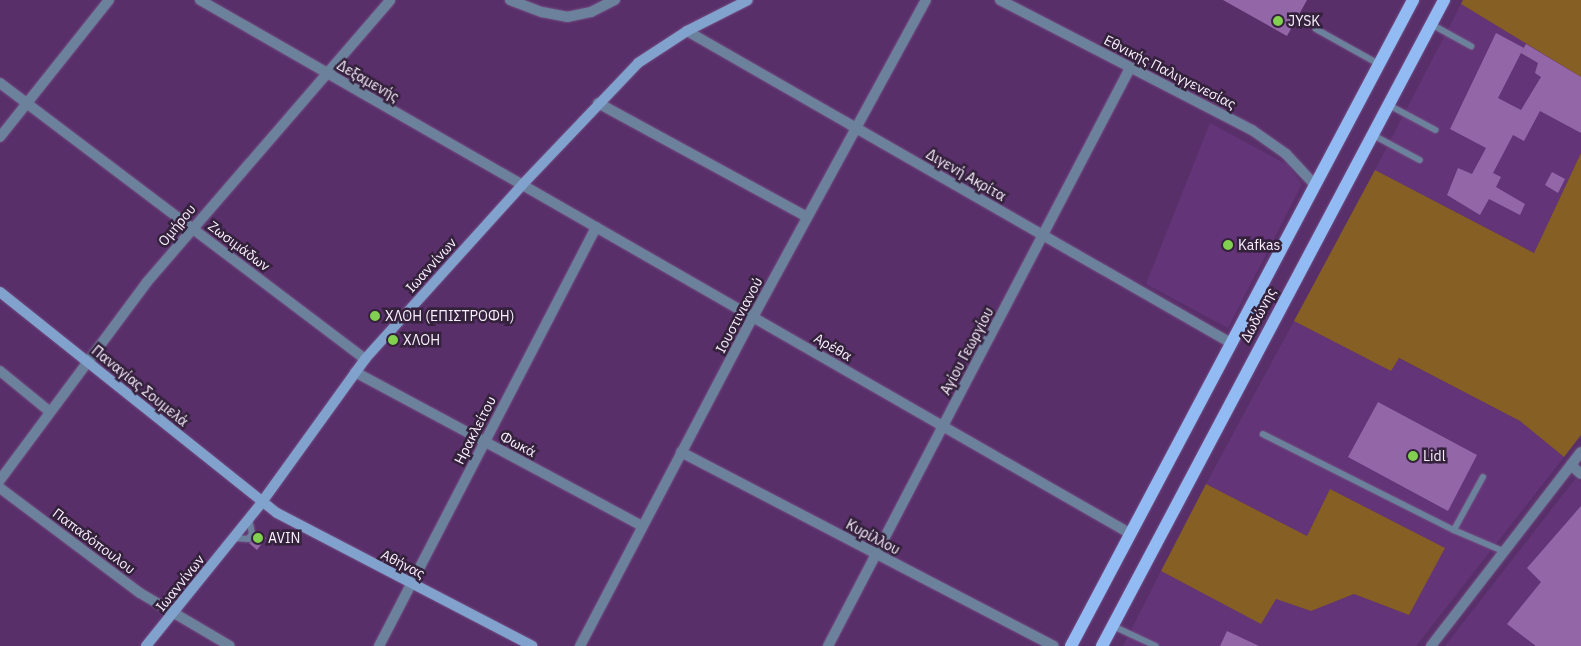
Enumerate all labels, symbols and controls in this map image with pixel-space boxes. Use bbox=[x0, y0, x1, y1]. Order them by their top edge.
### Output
place label: JYSK bbox=[1288, 13, 1320, 29]
marker: JYSK bbox=[1272, 15, 1284, 27]
street label: Εθνικής Παλιγγενεσίας bbox=[1101, 31, 1239, 113]
street label: Δεξαμενής bbox=[334, 57, 402, 105]
street label: Διγενή Ακρίτα bbox=[923, 145, 1009, 205]
street label: Ομήρου bbox=[155, 201, 199, 249]
street label: Ζωσιμάδων bbox=[205, 217, 273, 275]
street label: Ιωαννίνων bbox=[402, 234, 460, 296]
place label: Kafkas bbox=[1238, 237, 1280, 253]
marker: Kafkas bbox=[1222, 239, 1234, 251]
street label: Ιουστινιανού bbox=[712, 274, 766, 356]
street label: Δωδώνης bbox=[1237, 285, 1279, 345]
street label: Αγίου Γεωργίου bbox=[937, 304, 997, 398]
place label: ΧΛΟΗ (ΕΠΙΣΤΡΟΦΗ) bbox=[385, 308, 514, 324]
marker: ΧΛΟΗ (ΕΠΙΣΤΡΟΦΗ) bbox=[369, 310, 381, 322]
street label: Αρέθα bbox=[811, 330, 855, 364]
place label: ΧΛΟΗ bbox=[403, 332, 440, 348]
marker: ΧΛΟΗ bbox=[387, 334, 399, 346]
street label: Παναγίας Σουμελά bbox=[88, 342, 192, 430]
street label: Ηρακλείτου bbox=[451, 393, 499, 467]
street label: Φωκά bbox=[497, 428, 539, 460]
place label: Lidl bbox=[1423, 448, 1445, 464]
marker: Lidl bbox=[1407, 450, 1419, 462]
street label: Παπαδόπουλου bbox=[49, 504, 139, 578]
street label: Κυρίλλου bbox=[843, 516, 903, 558]
place label: AVIN bbox=[268, 530, 300, 546]
marker: AVIN bbox=[252, 532, 264, 544]
street label: Αθήνας bbox=[378, 546, 428, 582]
street label: Ιωαννίνων bbox=[152, 551, 208, 615]

